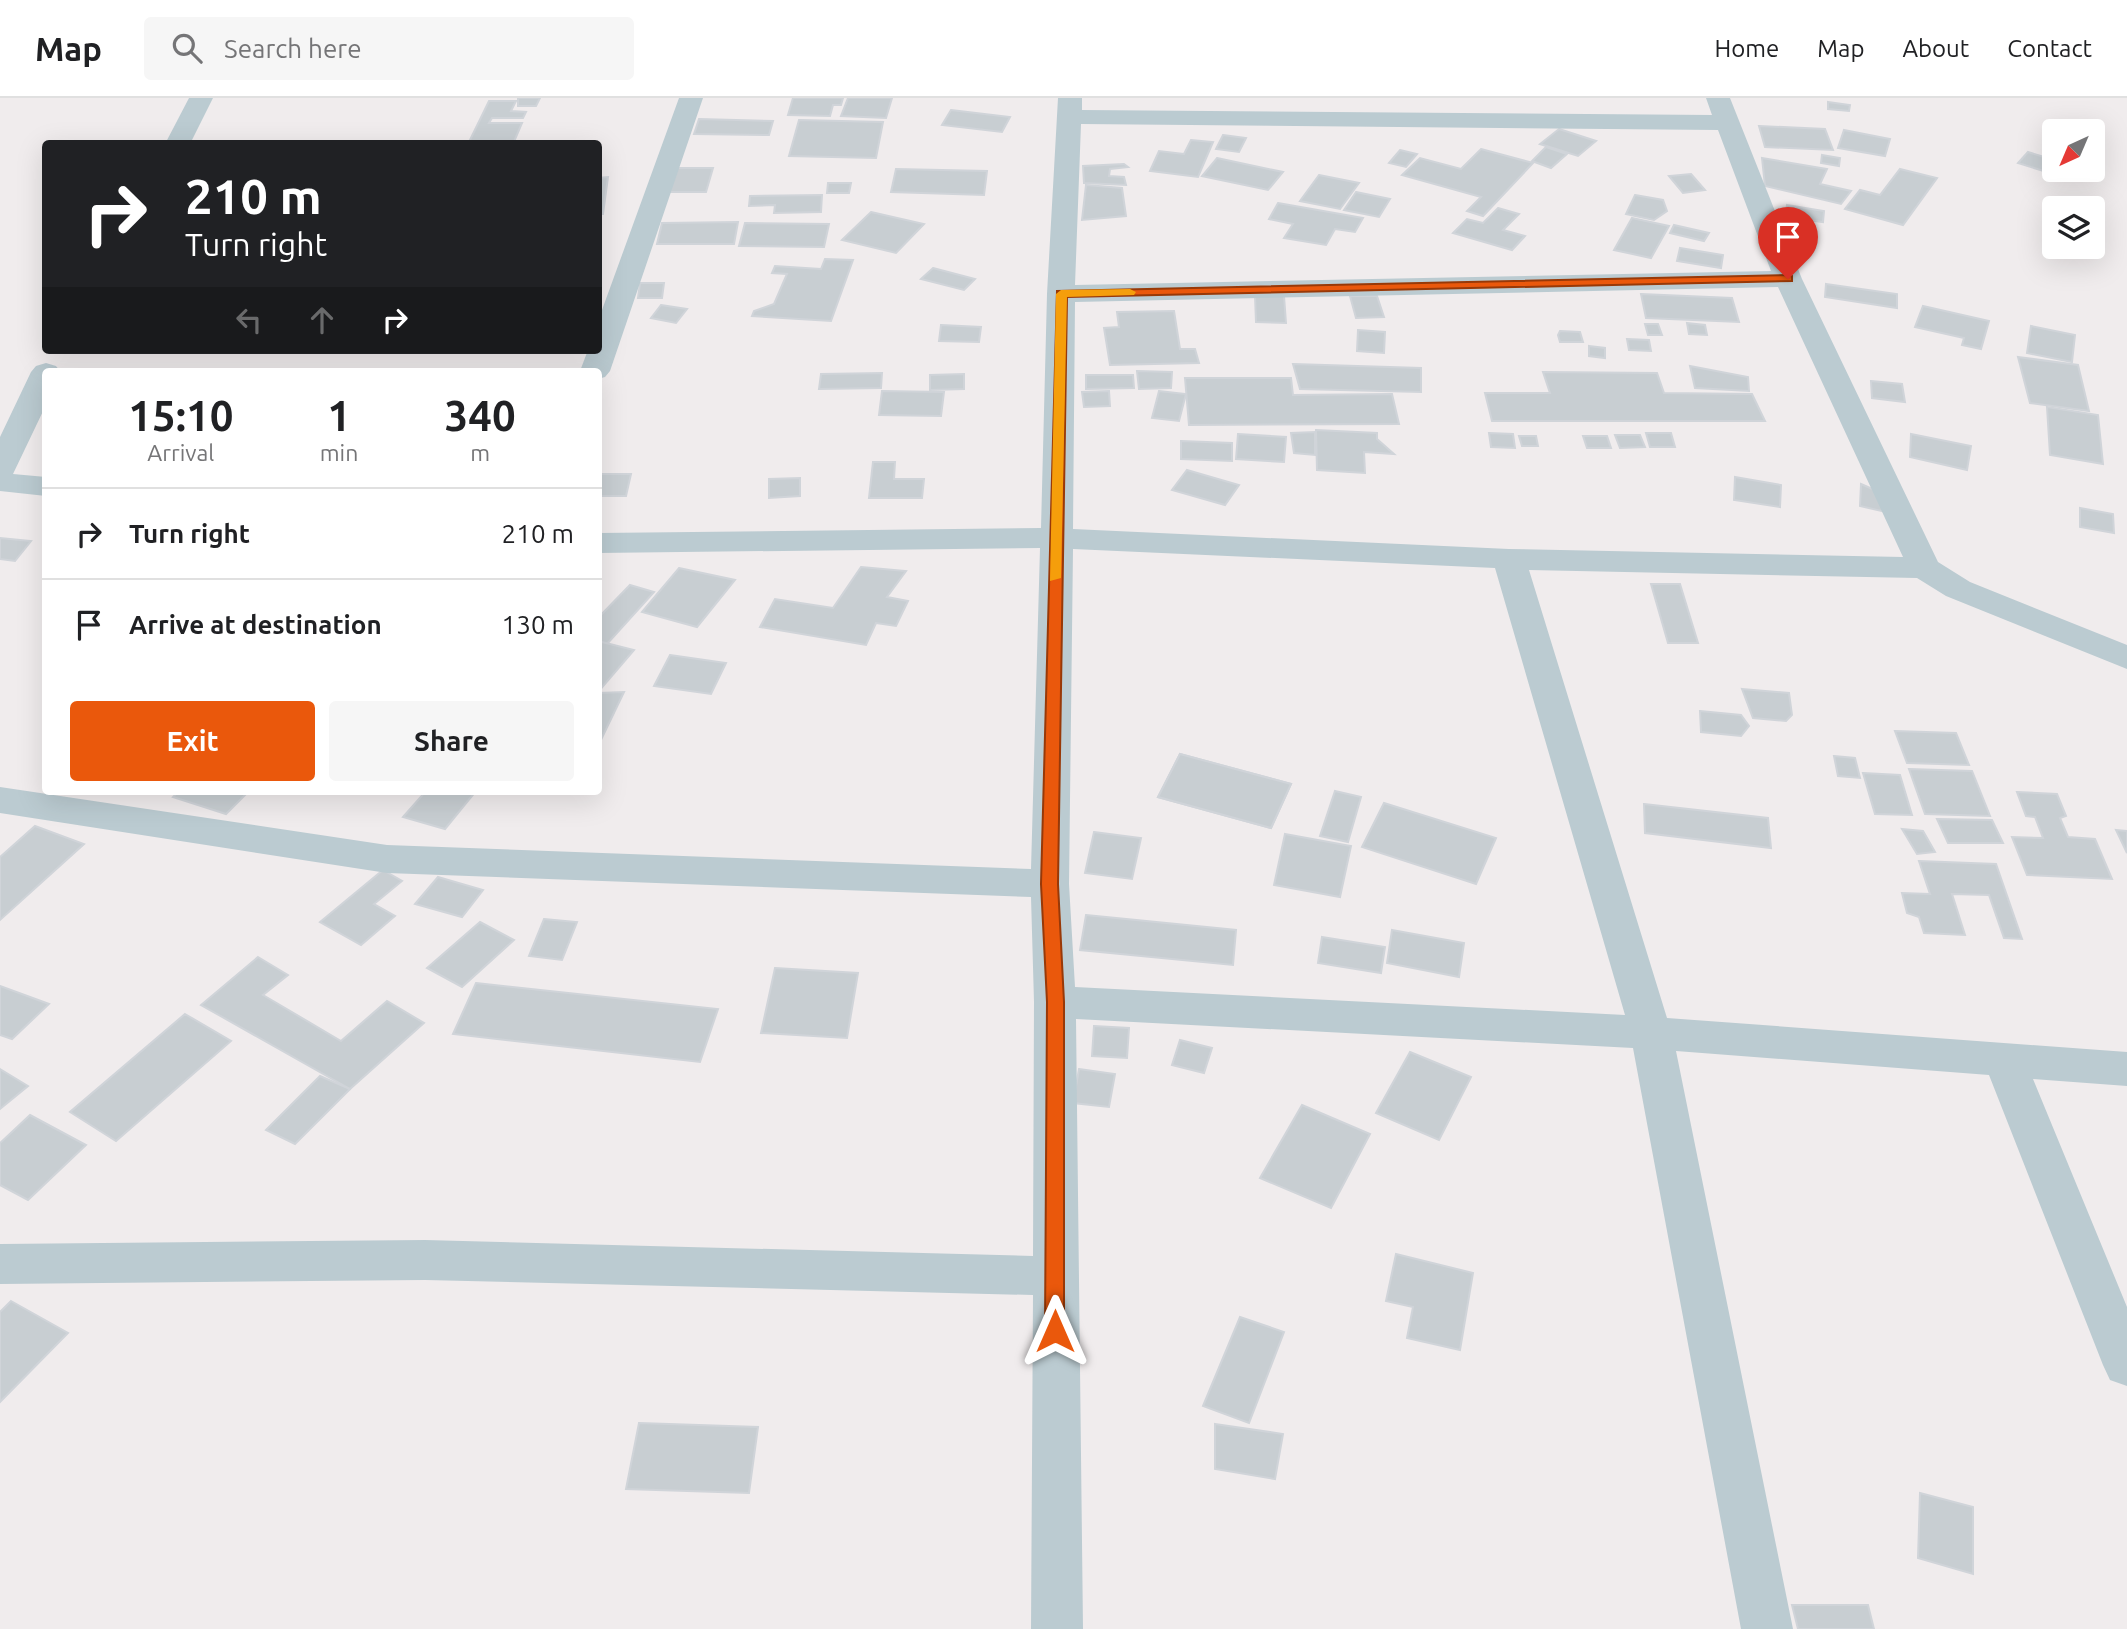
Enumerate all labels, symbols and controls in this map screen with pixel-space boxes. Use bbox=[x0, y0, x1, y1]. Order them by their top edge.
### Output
search box bbox=[144, 17, 634, 80]
icon: search bbox=[168, 29, 206, 67]
text: Map bbox=[35, 30, 102, 67]
text: Search here bbox=[224, 34, 362, 63]
text: Home bbox=[1714, 35, 1779, 62]
text: Map bbox=[1817, 35, 1864, 62]
text: About bbox=[1902, 35, 1969, 62]
text: Contact bbox=[2007, 35, 2092, 62]
north arrow bbox=[2042, 119, 2105, 182]
map controls bbox=[2042, 119, 2105, 259]
icon: right bbox=[70, 168, 161, 259]
text: 210 m bbox=[185, 168, 322, 223]
button: layers bbox=[2042, 196, 2105, 259]
pin bbox=[1758, 207, 1818, 279]
icon: arrive bbox=[1769, 218, 1807, 256]
text: Turn right bbox=[185, 226, 327, 262]
icon: left bbox=[230, 301, 268, 339]
icon: ahead bbox=[303, 301, 341, 339]
icon: right bbox=[376, 301, 414, 339]
text: 15:10 bbox=[128, 392, 233, 439]
text: 1 bbox=[327, 392, 351, 439]
text: 340 bbox=[445, 392, 516, 439]
text: Arrival bbox=[147, 440, 214, 465]
text: min bbox=[320, 440, 358, 465]
text: m bbox=[470, 440, 490, 465]
icon: right bbox=[70, 515, 108, 553]
text: Turn right bbox=[129, 519, 250, 548]
text: 210 m bbox=[502, 519, 574, 548]
icon: arrive bbox=[70, 606, 108, 644]
text: Arrive at destination bbox=[129, 610, 382, 639]
text: 130 m bbox=[502, 610, 574, 639]
button: Exit bbox=[70, 701, 315, 781]
button: Share bbox=[329, 701, 574, 781]
position arrow bbox=[1018, 1294, 1092, 1368]

